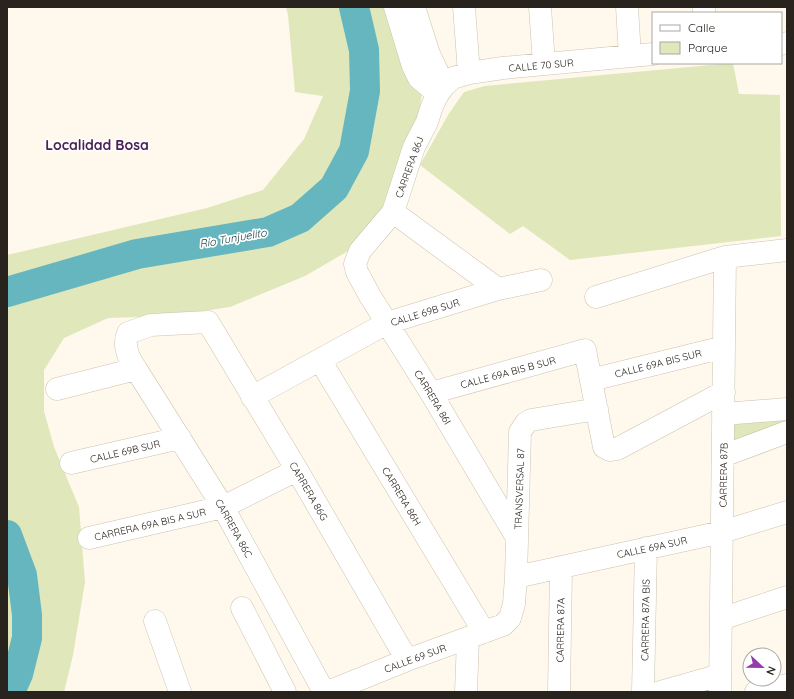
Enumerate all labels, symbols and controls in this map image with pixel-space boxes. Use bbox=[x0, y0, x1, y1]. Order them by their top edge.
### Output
legend bbox=[652, 12, 782, 64]
text: Calle bbox=[688, 20, 716, 35]
text: Parque bbox=[688, 40, 728, 55]
street label: CALLE 70 SUR bbox=[508, 56, 574, 75]
street label: CARRERA 86J bbox=[392, 135, 427, 200]
district label: Localidad Bosa bbox=[45, 136, 149, 154]
water label: Río Tunjuelito bbox=[198, 225, 269, 251]
street label: CALLE 69B SUR bbox=[389, 296, 462, 329]
street label: CALLE 69A BIS SUR bbox=[613, 346, 703, 381]
street label: CALLE 69A BIS B SUR bbox=[459, 353, 558, 391]
street label: CARRERA 86I bbox=[411, 368, 454, 427]
street label: CALLE 69B SUR bbox=[89, 437, 162, 466]
street label: CARRERA 87B bbox=[716, 442, 731, 507]
street label: TRANSVERSAL 87 bbox=[512, 448, 527, 530]
street label: CARRERA 86G bbox=[287, 460, 331, 523]
street label: CARRERA 86H bbox=[379, 465, 424, 528]
street label: CARRERA 86C bbox=[212, 497, 255, 560]
street label: CARRERA 69A BIS A SUR bbox=[93, 505, 207, 544]
street label: CALLE 69A SUR bbox=[616, 534, 689, 561]
street label: CARRERA 87A BIS bbox=[638, 579, 653, 661]
street label: CARRERA 87A bbox=[553, 597, 568, 662]
street label: CALLE 69 SUR bbox=[382, 641, 448, 676]
north arrow bbox=[742, 647, 782, 687]
text: N bbox=[763, 664, 779, 677]

